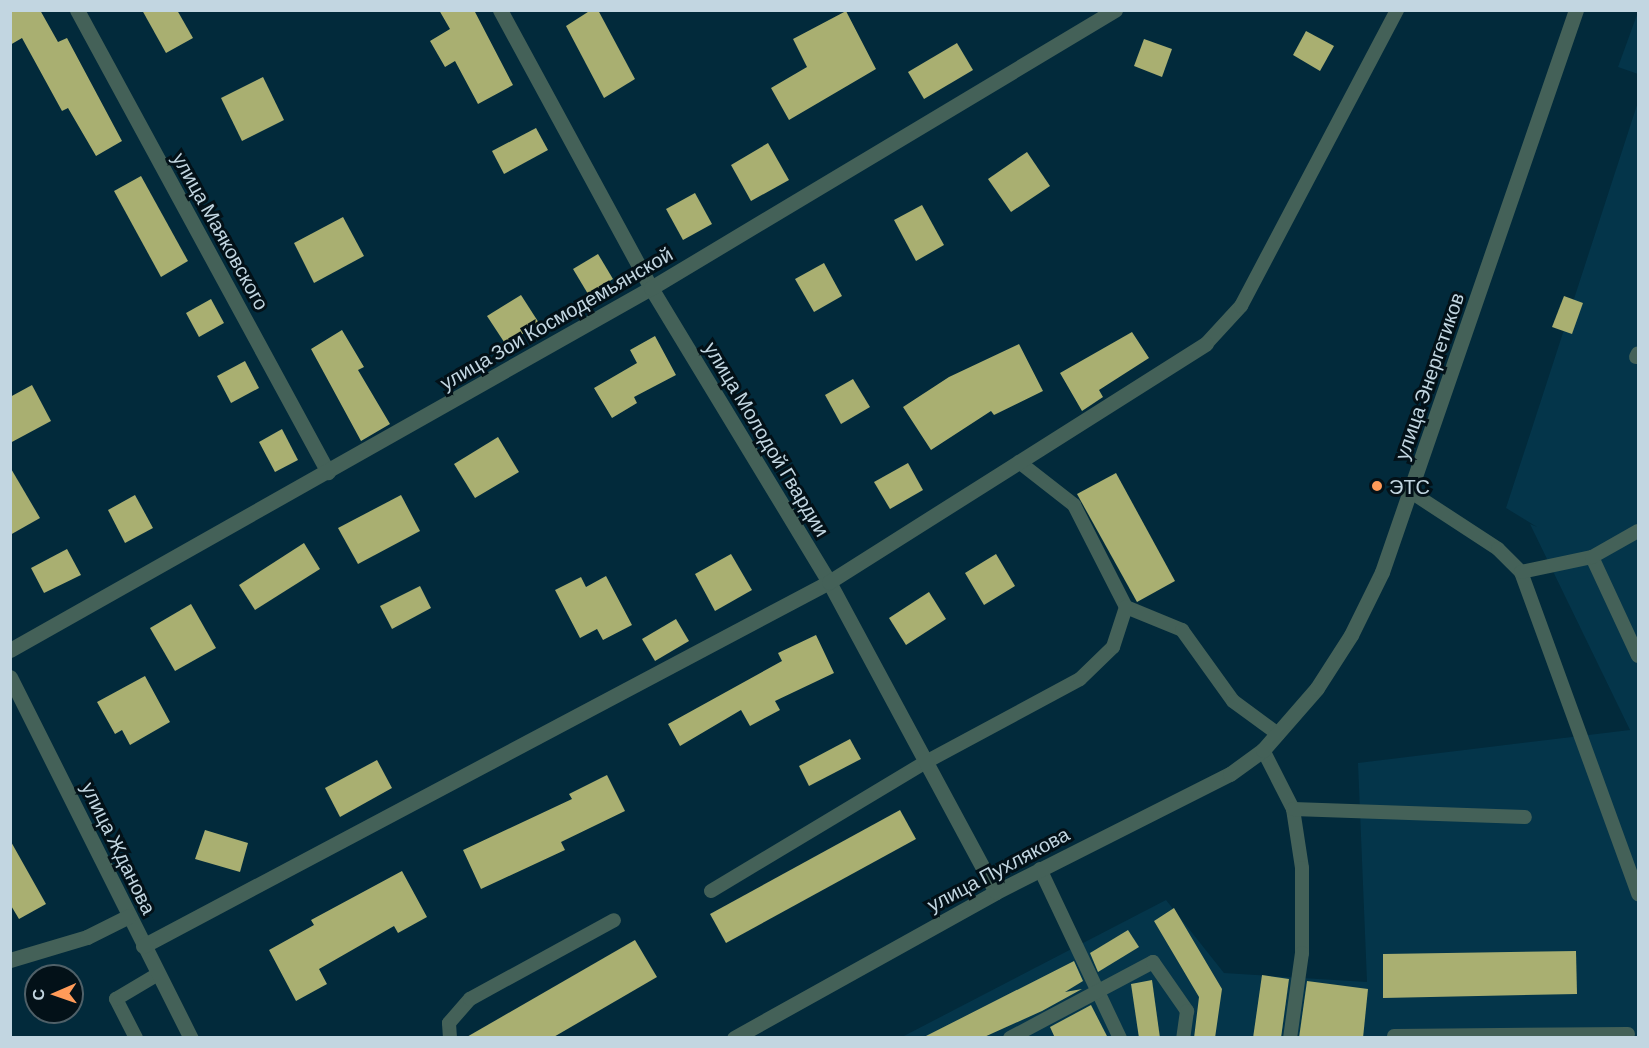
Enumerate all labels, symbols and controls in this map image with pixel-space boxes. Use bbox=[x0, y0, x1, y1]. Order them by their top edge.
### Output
street label: улица Маяковского bbox=[168, 148, 274, 314]
street label: улица Зои Космодемьянской bbox=[435, 241, 677, 395]
street label: улица Энергетиков bbox=[1389, 289, 1469, 463]
street label: улица Молодой Гвардии bbox=[699, 337, 835, 541]
place label: ЭТС bbox=[1389, 474, 1430, 498]
marker: ЭТС bbox=[1370, 479, 1384, 493]
street label: улица Жданова bbox=[77, 778, 161, 918]
street label: улица Пухлякова bbox=[923, 821, 1073, 917]
north arrow bbox=[24, 964, 84, 1024]
text: С bbox=[28, 988, 47, 1001]

